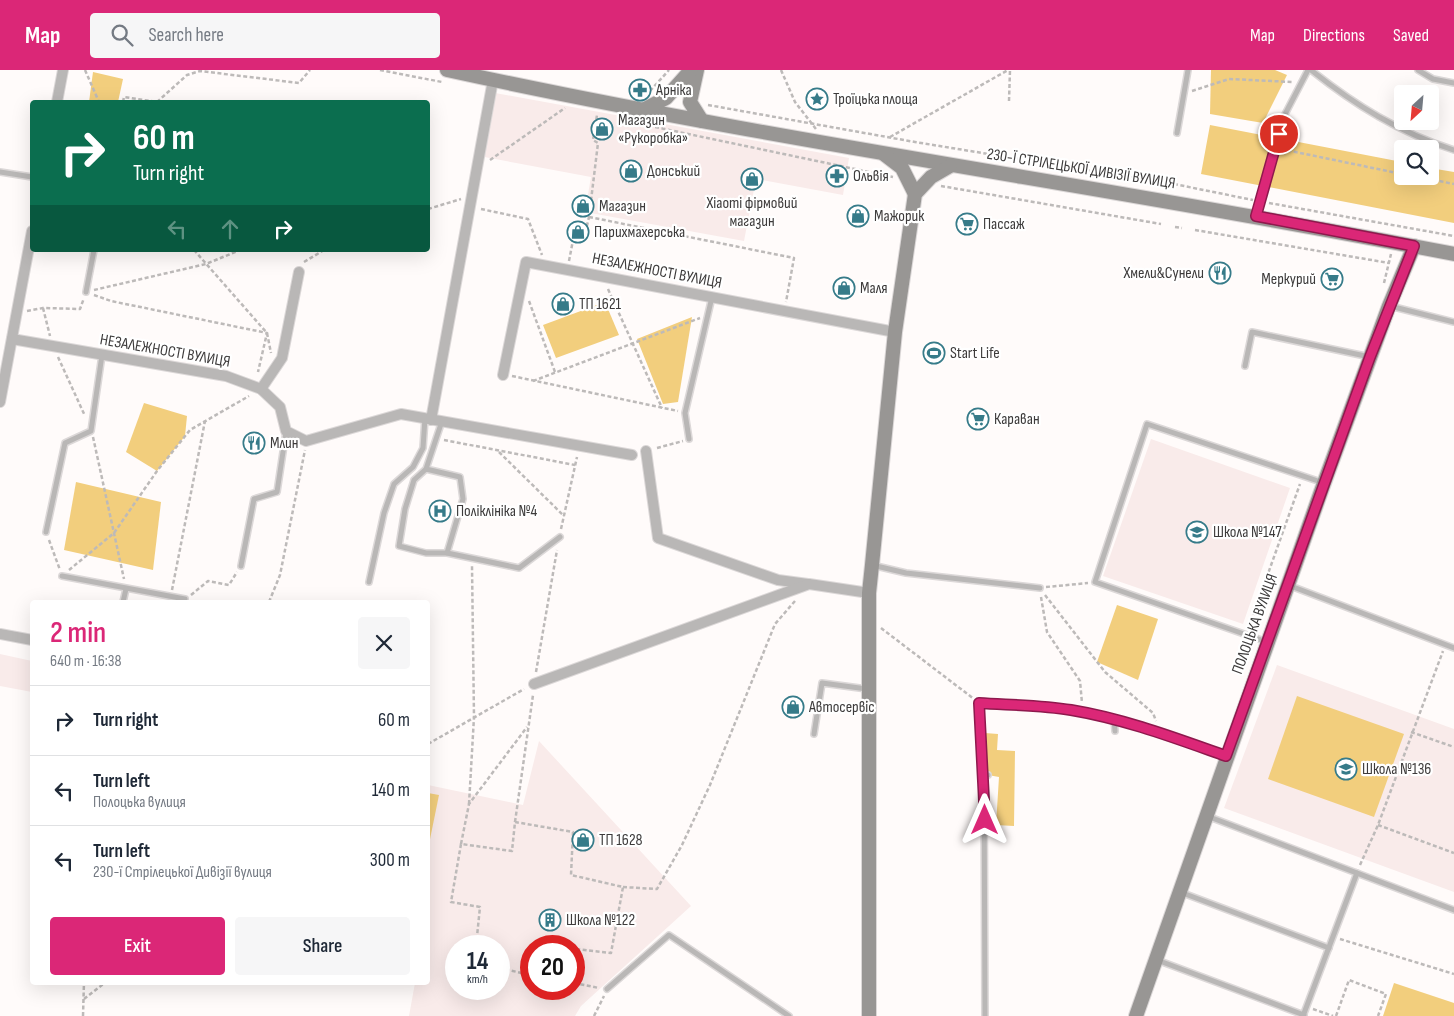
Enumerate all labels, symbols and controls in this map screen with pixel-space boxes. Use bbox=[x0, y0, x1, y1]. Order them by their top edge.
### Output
search box bbox=[90, 13, 440, 58]
text: Map bbox=[25, 21, 60, 50]
icon: search bbox=[108, 21, 136, 49]
text: Search here bbox=[148, 24, 224, 47]
text: Map bbox=[1250, 25, 1275, 46]
text: Directions bbox=[1303, 25, 1365, 46]
text: Saved bbox=[1393, 25, 1429, 46]
pharmacy icon: Арніка bbox=[628, 78, 652, 102]
place label: Арніка bbox=[655, 81, 692, 100]
north arrow bbox=[1394, 85, 1439, 130]
map controls bbox=[1394, 85, 1439, 185]
place icon: Троїцька площа bbox=[805, 87, 829, 111]
place label: Троїцька площа bbox=[833, 90, 918, 109]
place label: Магазин «Рукоробка» bbox=[618, 111, 688, 148]
pin bbox=[1258, 113, 1300, 155]
text: 60 m bbox=[133, 117, 195, 160]
shop icon: Магазин «Рукоробка» bbox=[590, 117, 614, 141]
icon: right bbox=[50, 120, 115, 185]
icon: arrive bbox=[1265, 120, 1293, 148]
button: search bbox=[1394, 140, 1439, 185]
street label: 230-Ї СТРІЛЕЦЬКОЇ ДИВІЗІЇ ВУЛИЦЯ bbox=[985, 145, 1177, 193]
shop icon: Донський bbox=[619, 159, 643, 183]
text: Turn right bbox=[133, 160, 204, 187]
place label: Донський bbox=[647, 162, 700, 181]
pharmacy icon: Ольвія bbox=[825, 164, 849, 188]
shop icon: Xiaomi фірмовий магазин bbox=[740, 167, 764, 191]
place label: Ольвія bbox=[853, 167, 889, 186]
shop icon: Магазин bbox=[571, 194, 595, 218]
place label: Xiaomi фірмовий магазин bbox=[706, 194, 797, 231]
place label: Магазин bbox=[599, 197, 646, 216]
shop icon: Мажорик bbox=[846, 204, 870, 228]
place label: Мажорик bbox=[874, 207, 925, 226]
supermarket icon: Пассаж bbox=[955, 212, 979, 236]
icon: left bbox=[163, 215, 191, 243]
icon: ahead bbox=[216, 215, 244, 243]
icon: right bbox=[269, 215, 297, 243]
place label: Пассаж bbox=[983, 215, 1025, 234]
shop icon: Парихмахерська bbox=[566, 220, 590, 244]
place label: Парихмахерська bbox=[594, 223, 685, 242]
street label: НЕЗАЛЕЖНОСТІ ВУЛИЦЯ bbox=[590, 249, 724, 293]
restaurant icon: Хмели&Сунели bbox=[1208, 261, 1232, 285]
place label: Хмели&Сунели bbox=[1122, 264, 1204, 283]
supermarket icon: Меркурий bbox=[1320, 267, 1344, 291]
place label: Меркурий bbox=[1261, 270, 1316, 289]
shop icon: Маля bbox=[832, 276, 856, 300]
place label: Маля bbox=[860, 279, 888, 298]
shop icon: ТП 1621 bbox=[551, 292, 575, 316]
place label: ТП 1621 bbox=[579, 295, 622, 314]
street label: НЕЗАЛЕЖНОСТІ ВУЛИЦЯ bbox=[98, 330, 232, 372]
sports icon: Start Life bbox=[922, 341, 946, 365]
place label: Start Life bbox=[950, 344, 1000, 363]
supermarket icon: Караван bbox=[966, 407, 990, 431]
place label: Караван bbox=[994, 410, 1040, 429]
restaurant icon: Млин bbox=[242, 431, 266, 455]
place label: Млин bbox=[270, 434, 298, 453]
hospital icon: Поліклініка №4 bbox=[428, 499, 452, 523]
place label: Поліклініка №4 bbox=[456, 502, 537, 521]
school or university icon: Школа №147 bbox=[1185, 520, 1209, 544]
place label: Школа №147 bbox=[1213, 523, 1282, 542]
street label: ПОЛОЦЬКА ВУЛИЦЯ bbox=[1228, 571, 1282, 677]
text: 2 min bbox=[50, 615, 106, 651]
button: close bbox=[358, 617, 410, 669]
text: 640 m · 16:38 bbox=[50, 652, 122, 671]
shop icon: Автосервіс bbox=[781, 695, 805, 719]
place label: Автосервіс bbox=[808, 698, 875, 717]
icon: right bbox=[50, 707, 78, 735]
text: Turn right bbox=[93, 709, 158, 732]
text: 60 m bbox=[378, 709, 410, 732]
school or university icon: Школа №136 bbox=[1334, 757, 1358, 781]
place label: Школа №136 bbox=[1362, 760, 1431, 779]
text: Turn left bbox=[93, 770, 150, 793]
icon: left bbox=[50, 777, 78, 805]
text: 140 m bbox=[372, 779, 410, 802]
text: Полоцька вулиця bbox=[93, 793, 186, 812]
position arrow bbox=[958, 793, 1010, 845]
shop icon: ТП 1628 bbox=[571, 828, 595, 852]
place label: ТП 1628 bbox=[599, 831, 643, 850]
text: Turn left bbox=[93, 840, 150, 863]
icon: left bbox=[50, 847, 78, 875]
text: 300 m bbox=[370, 849, 410, 872]
text: 230-ї Стрілецької Дивізії вулиця bbox=[93, 863, 272, 882]
building icon: Школа №122 bbox=[538, 908, 562, 932]
place label: Школа №122 bbox=[566, 911, 635, 930]
button: Exit bbox=[50, 917, 225, 975]
button: Share bbox=[235, 917, 410, 975]
speed limit sign: 20 bbox=[520, 935, 585, 1000]
text: 14 bbox=[467, 946, 488, 977]
text: km/h bbox=[467, 972, 488, 987]

